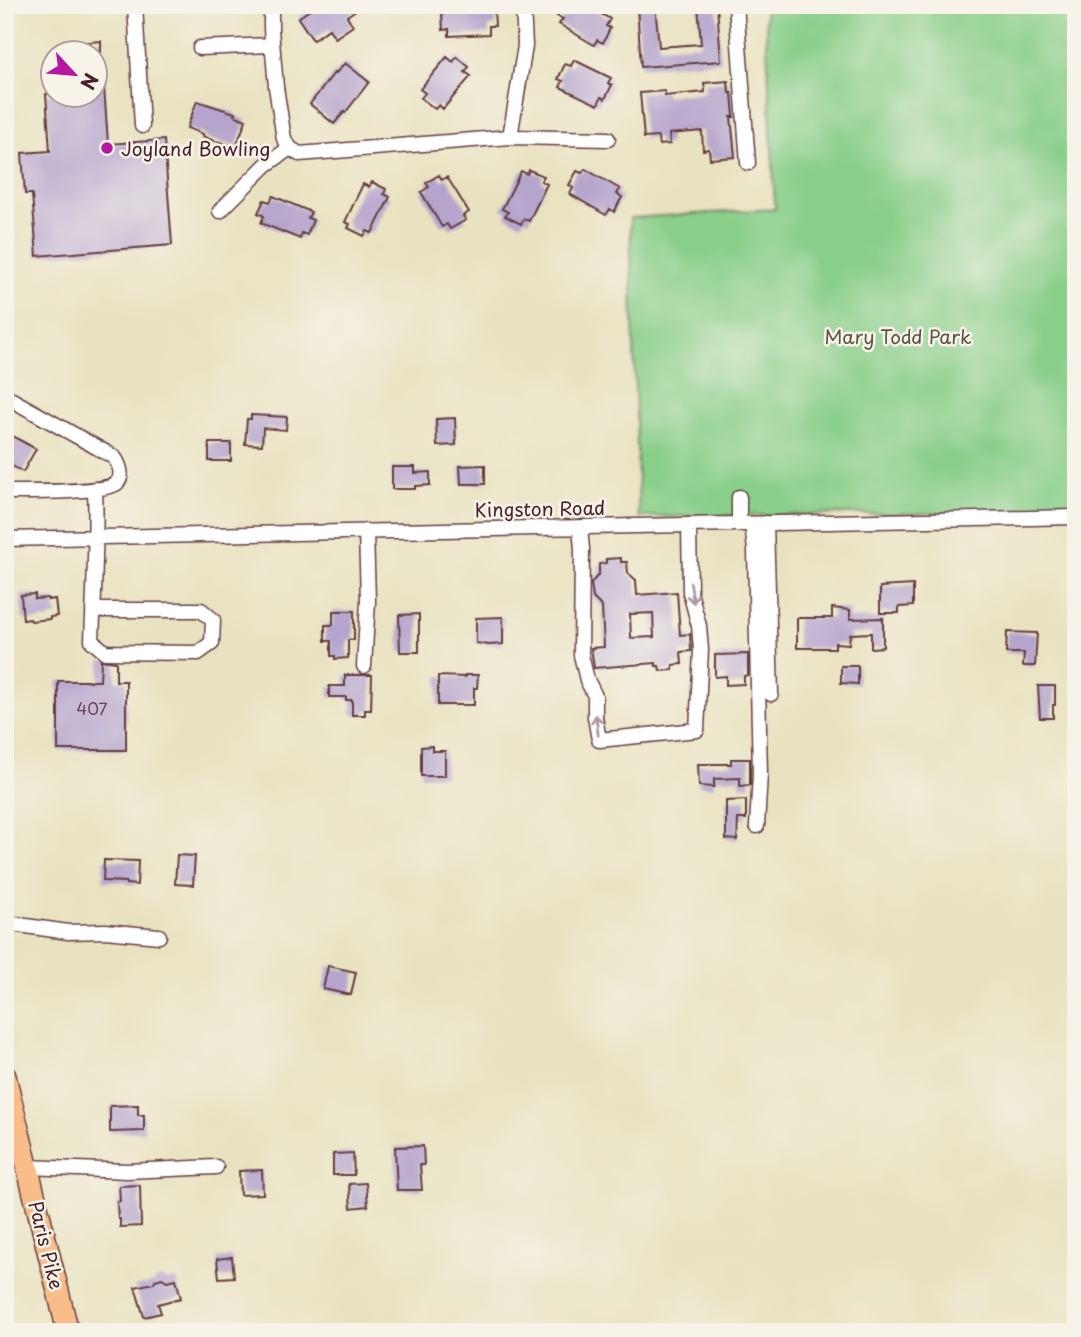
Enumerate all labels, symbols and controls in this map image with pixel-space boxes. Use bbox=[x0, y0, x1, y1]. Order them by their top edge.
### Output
north arrow bbox=[38, 38, 108, 108]
text: N bbox=[74, 69, 106, 95]
place label: Joyland Bowling bbox=[121, 134, 270, 162]
marker: Joyland Bowling bbox=[99, 140, 115, 156]
park label: Mary Todd Park bbox=[824, 322, 972, 350]
street label: Kingston Road bbox=[474, 493, 606, 523]
one-way arrow bbox=[686, 581, 699, 604]
house number: 407 bbox=[77, 696, 107, 720]
one-way arrow bbox=[590, 714, 603, 737]
street label: Paris Pike bbox=[23, 1198, 71, 1292]

